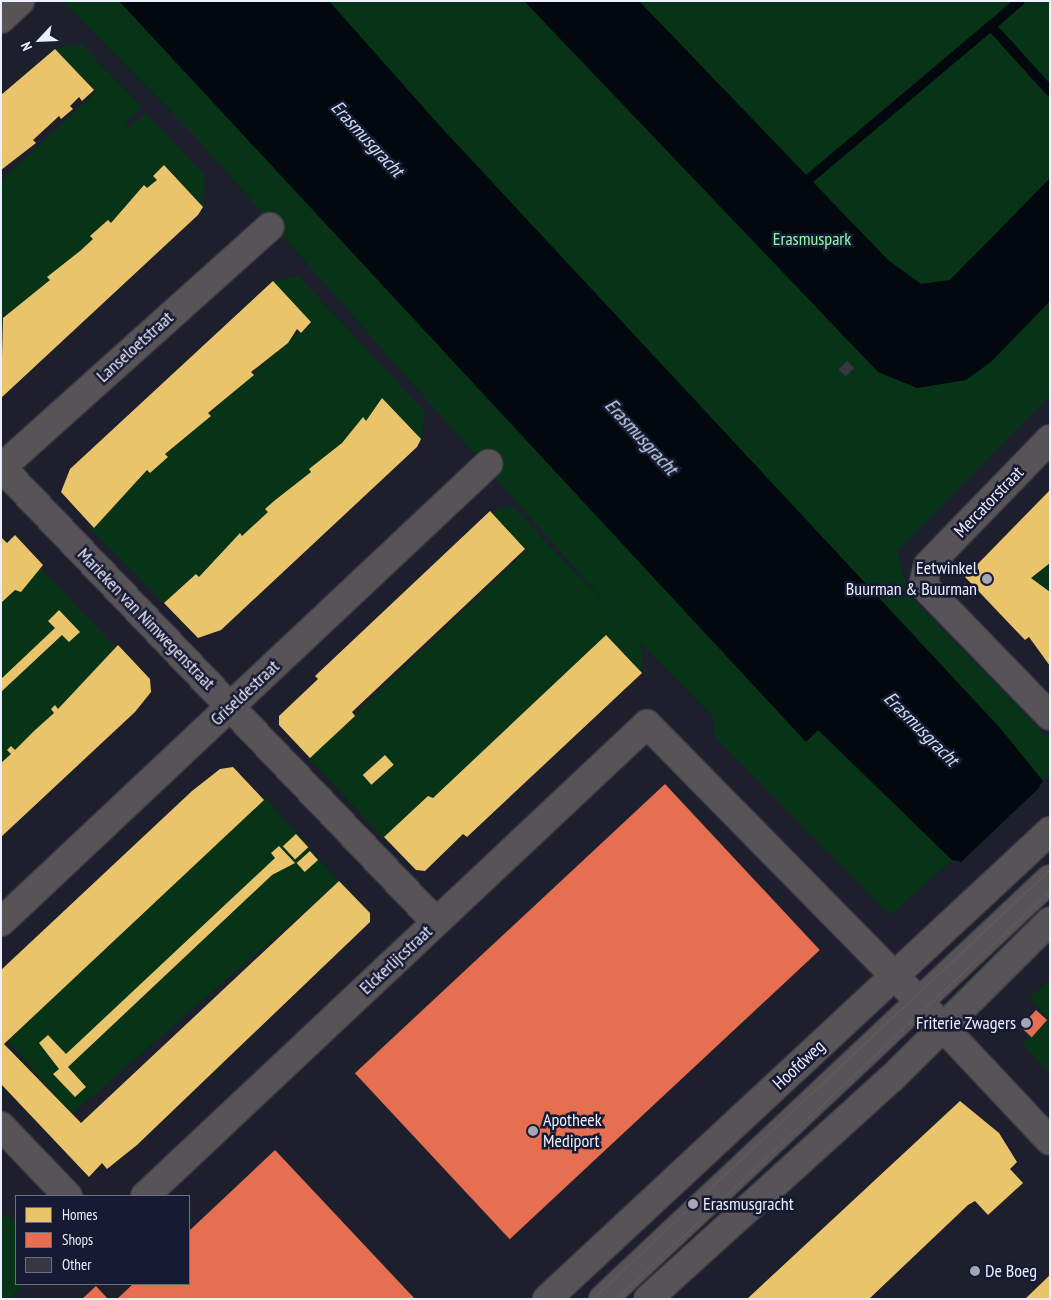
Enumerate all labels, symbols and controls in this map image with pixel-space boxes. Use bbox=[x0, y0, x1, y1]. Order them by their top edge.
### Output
north arrow bbox=[15, 15, 65, 65]
text: N bbox=[17, 39, 36, 54]
water label: Erasmusgracht bbox=[326, 96, 408, 182]
park label: Erasmuspark bbox=[773, 228, 851, 250]
street label: Lanseloetstraat bbox=[92, 307, 178, 387]
water label: Erasmusgracht bbox=[600, 394, 682, 480]
street label: Mercatorstraat bbox=[950, 462, 1028, 542]
street label: Marieken van Nimwegenstraat bbox=[73, 544, 219, 694]
place label: Eetwinkel Buurman & Buurman bbox=[846, 558, 977, 600]
marker: Eetwinkel Buurman & Buurman bbox=[981, 573, 993, 585]
street label: Griseldestraat bbox=[206, 656, 284, 730]
water label: Erasmusgracht bbox=[879, 687, 963, 771]
street label: Elckerlijcstraat bbox=[355, 921, 437, 999]
place label: Friterie Zwagers bbox=[916, 1012, 1016, 1034]
marker: Friterie Zwagers bbox=[1020, 1017, 1032, 1029]
street label: Hoofdweg bbox=[769, 1036, 829, 1094]
place label: Apotheek Mediport bbox=[543, 1110, 602, 1152]
marker: Apotheek Mediport bbox=[527, 1125, 539, 1137]
place label: Erasmusgracht bbox=[703, 1193, 794, 1215]
legend bbox=[15, 1195, 190, 1285]
marker: Erasmusgracht bbox=[687, 1198, 699, 1210]
text: Homes bbox=[62, 1205, 98, 1224]
text: Shops bbox=[62, 1230, 93, 1249]
text: Other bbox=[62, 1255, 91, 1274]
place label: De Boeg bbox=[985, 1260, 1037, 1282]
marker: De Boeg bbox=[969, 1265, 981, 1277]

